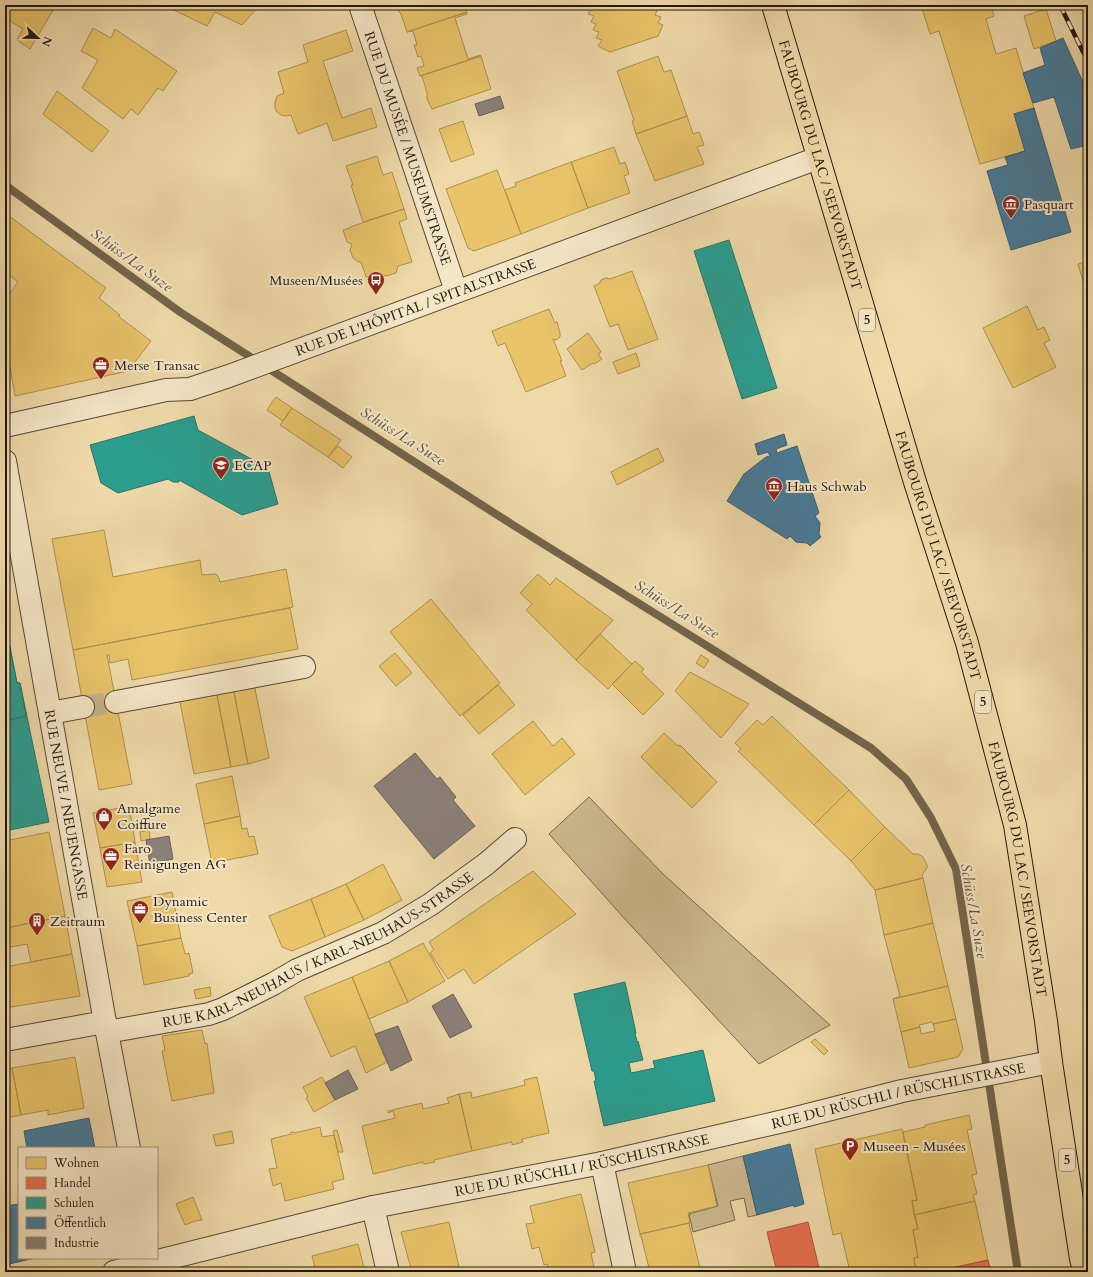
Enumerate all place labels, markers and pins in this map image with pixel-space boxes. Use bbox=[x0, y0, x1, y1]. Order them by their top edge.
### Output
museum icon: Pasquart bbox=[1001, 194, 1021, 219]
place label: Pasquart bbox=[1024, 195, 1074, 214]
bus stop icon: Museen/Musées bbox=[366, 270, 386, 295]
place label: Museen/Musées bbox=[269, 271, 363, 290]
office icon: Merse Transac bbox=[91, 355, 111, 380]
place label: Merse Transac bbox=[114, 356, 200, 375]
school or university icon: ECAP bbox=[211, 455, 231, 480]
place label: ECAP bbox=[234, 456, 272, 475]
museum icon: Haus Schwab bbox=[764, 476, 784, 501]
place label: Haus Schwab bbox=[787, 477, 867, 496]
place label: Amalgame Coiffure bbox=[117, 799, 181, 834]
shop icon: Amalgame Coiffure bbox=[94, 806, 114, 831]
place label: Faro Reinigungen AG bbox=[124, 839, 226, 874]
office icon: Faro Reinigungen AG bbox=[101, 846, 121, 871]
place label: Dynamic Business Center bbox=[153, 892, 248, 927]
office icon: Dynamic Business Center bbox=[130, 899, 150, 924]
building icon: Zeitraum bbox=[27, 911, 47, 936]
place label: Zeitraum bbox=[50, 912, 106, 931]
parking icon: Museen - Musées bbox=[840, 1136, 860, 1161]
place label: Museen - Musées bbox=[863, 1137, 966, 1156]

